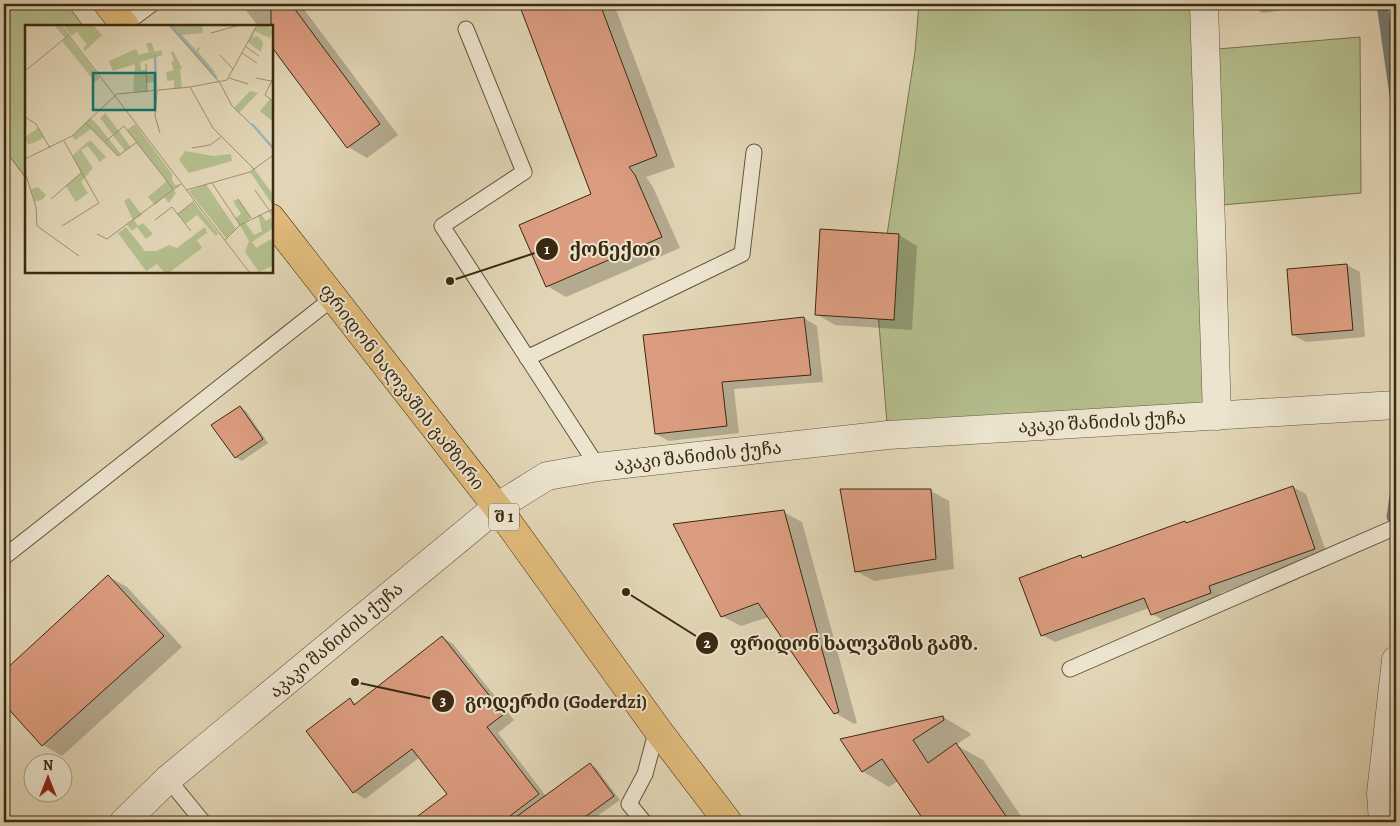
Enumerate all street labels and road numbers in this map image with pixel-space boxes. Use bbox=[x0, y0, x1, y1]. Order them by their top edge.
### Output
street label: ფრიდონ ხალვაშის გამზირი bbox=[314, 279, 490, 495]
street label: აკაკი შანიძის ქუჩა bbox=[1017, 406, 1187, 438]
street label: აკაკი შანიძის ქუჩა bbox=[613, 435, 783, 477]
road number: შ 1 bbox=[489, 504, 519, 530]
street label: აკაკი შანიძის ქუჩა bbox=[264, 577, 408, 703]

